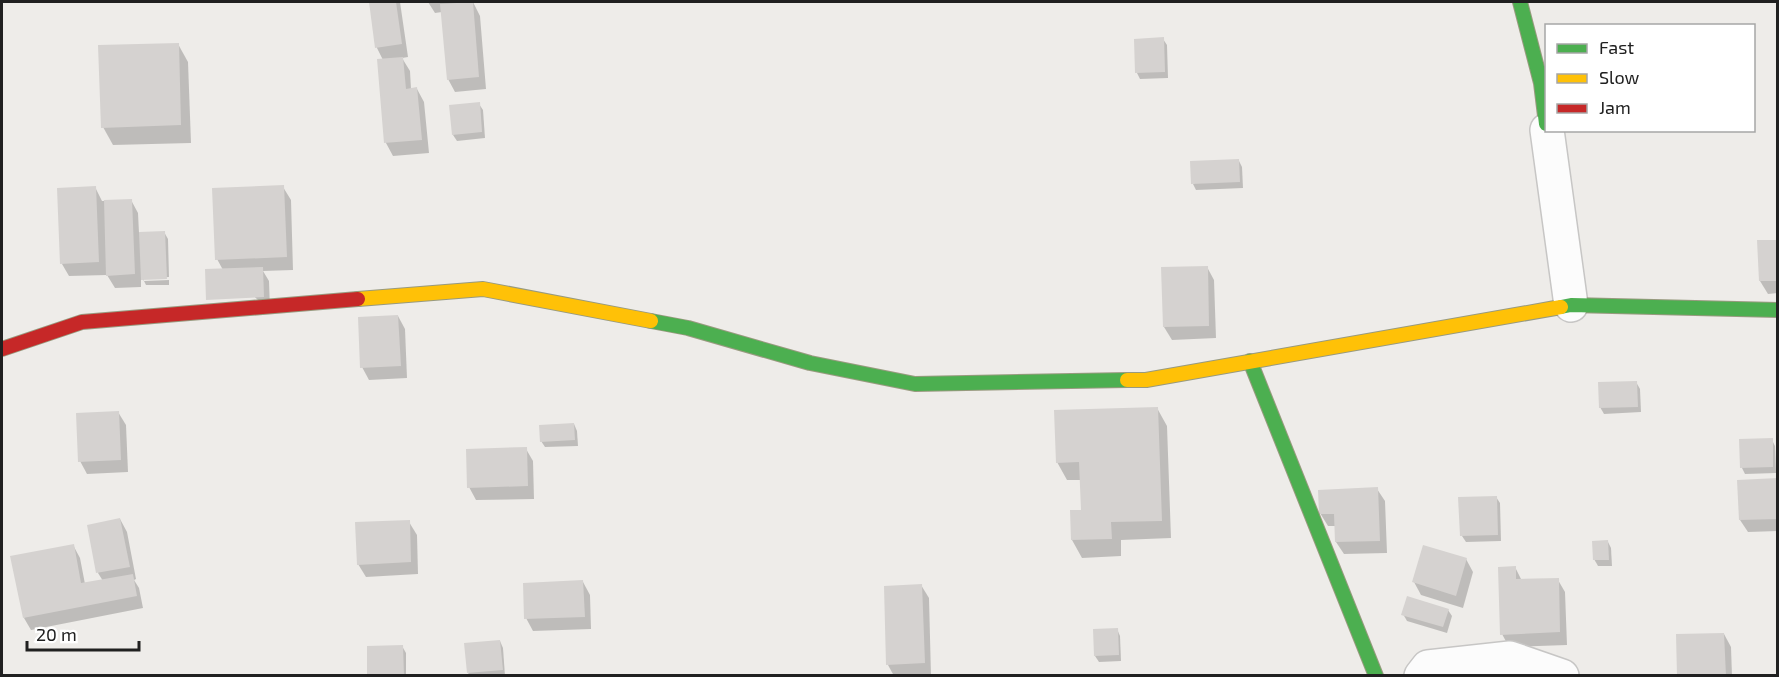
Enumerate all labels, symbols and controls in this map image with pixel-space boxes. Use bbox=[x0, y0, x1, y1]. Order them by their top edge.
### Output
legend bbox=[1545, 24, 1755, 132]
text: Fast bbox=[1599, 36, 1634, 58]
text: Slow bbox=[1599, 66, 1640, 88]
text: Jam bbox=[1599, 96, 1631, 118]
scale bar bbox=[27, 614, 140, 652]
text: 20 m bbox=[36, 623, 77, 645]

